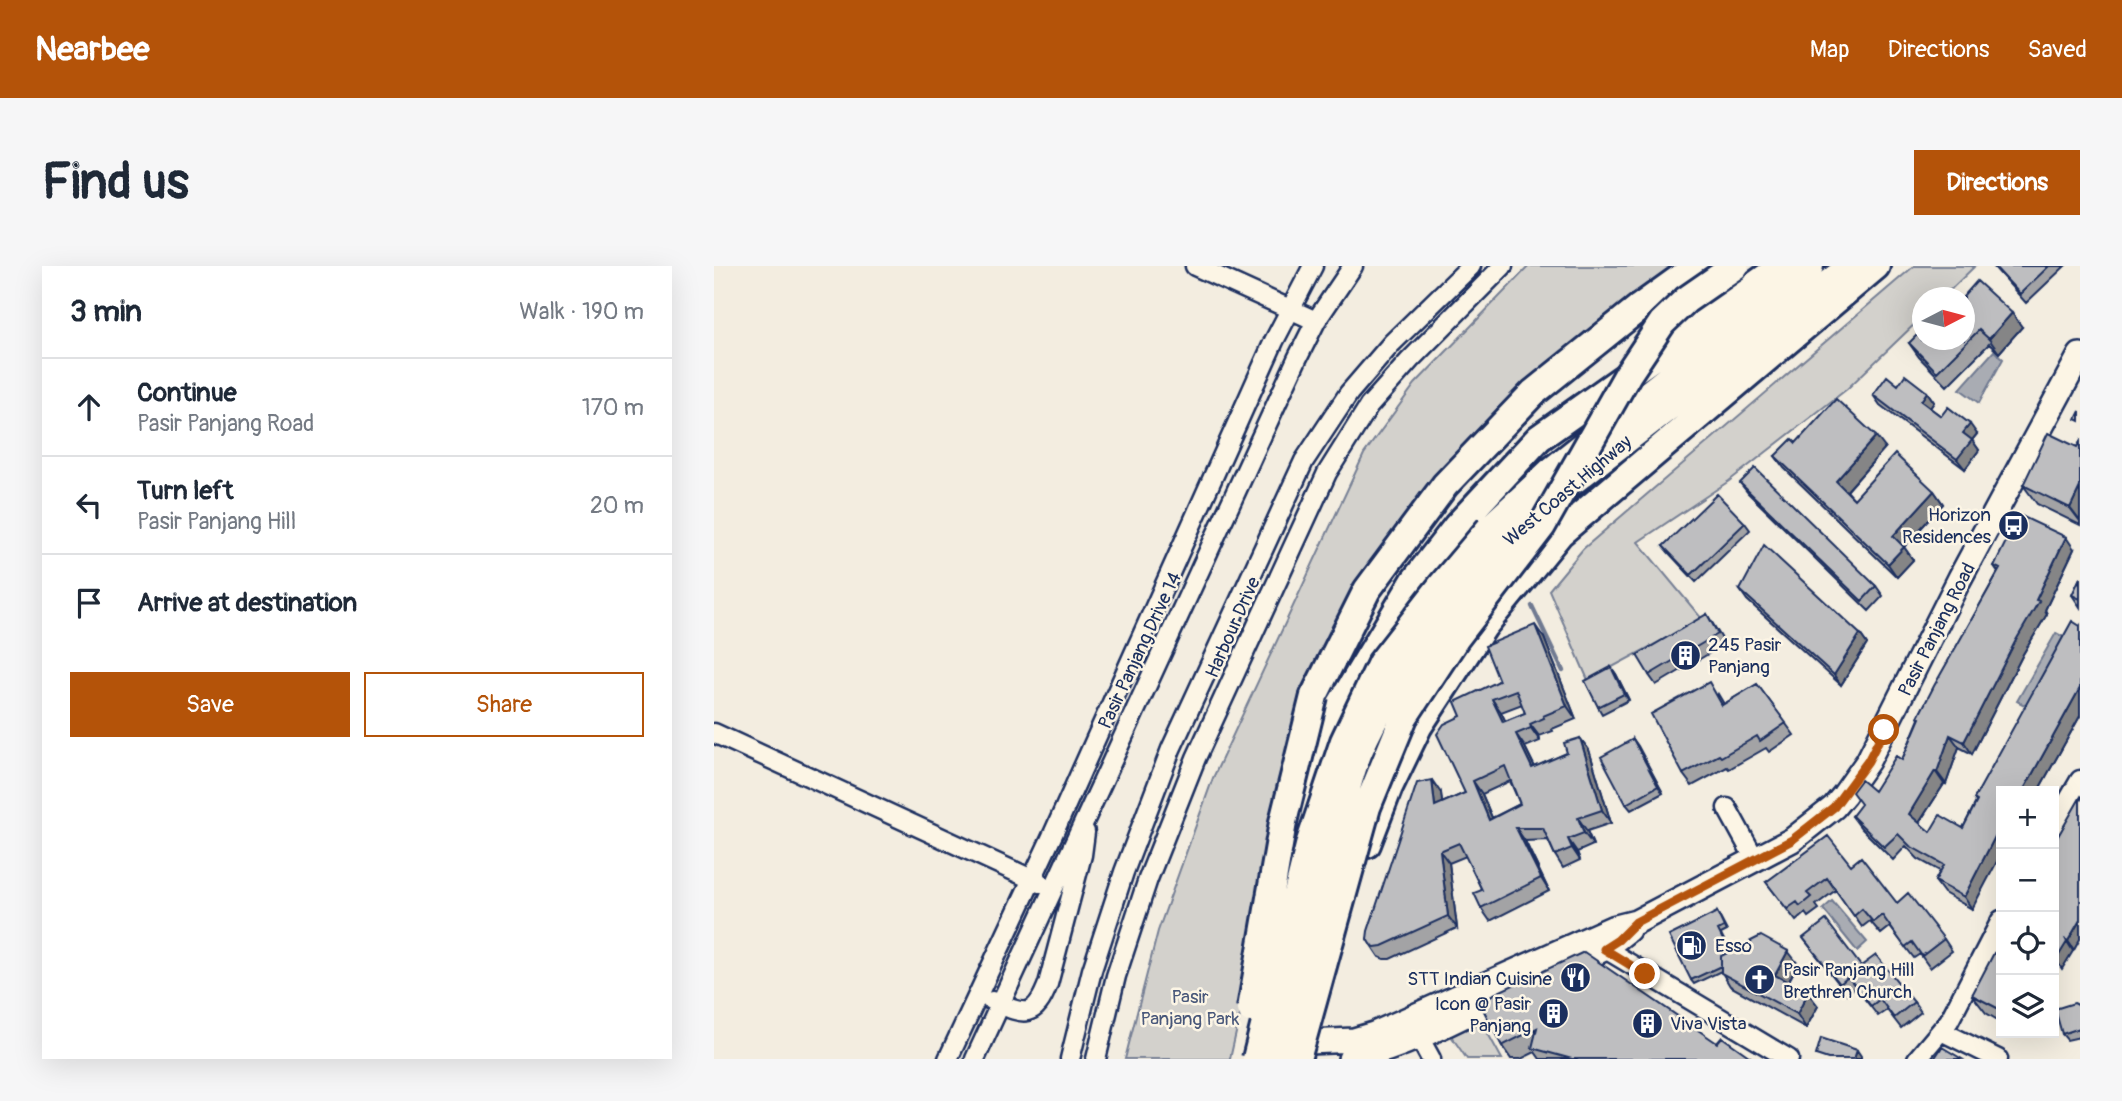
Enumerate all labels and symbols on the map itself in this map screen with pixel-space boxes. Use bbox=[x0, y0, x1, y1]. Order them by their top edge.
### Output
north arrow bbox=[1912, 287, 1975, 350]
street label: West Coast Highway bbox=[1498, 430, 1637, 552]
place label: Horizon Residences bbox=[1902, 503, 1992, 549]
bus stop icon: Horizon Residences bbox=[1997, 508, 2031, 542]
street label: Pasir Panjang Road bbox=[1893, 559, 1981, 700]
street label: Pasir Panjang Drive 14 bbox=[1093, 568, 1187, 733]
street label: Harbour Drive bbox=[1200, 573, 1266, 682]
place label: 245 Pasir Panjang bbox=[1708, 633, 1782, 679]
building icon: 245 Pasir Panjang bbox=[1668, 638, 1702, 672]
route start bbox=[1868, 714, 1899, 745]
fuel station icon: Esso bbox=[1675, 928, 1709, 962]
place label: Esso bbox=[1715, 934, 1752, 958]
route end bbox=[1629, 958, 1660, 989]
place label: Pasir Panjang Hill Brethren Church bbox=[1783, 958, 1915, 1004]
restaurant icon: STT Indian Cuisine bbox=[1558, 961, 1592, 995]
church icon: Pasir Panjang Hill Brethren Church bbox=[1743, 963, 1777, 997]
place label: STT Indian Cuisine bbox=[1407, 967, 1553, 991]
park label: Pasir Panjang Park bbox=[1140, 985, 1240, 1031]
place label: Icon @ Pasir Panjang bbox=[1435, 992, 1531, 1038]
building icon: Icon @ Pasir Panjang bbox=[1537, 997, 1571, 1031]
building icon: Viva Vista bbox=[1630, 1006, 1664, 1040]
place label: Viva Vista bbox=[1670, 1012, 1747, 1036]

